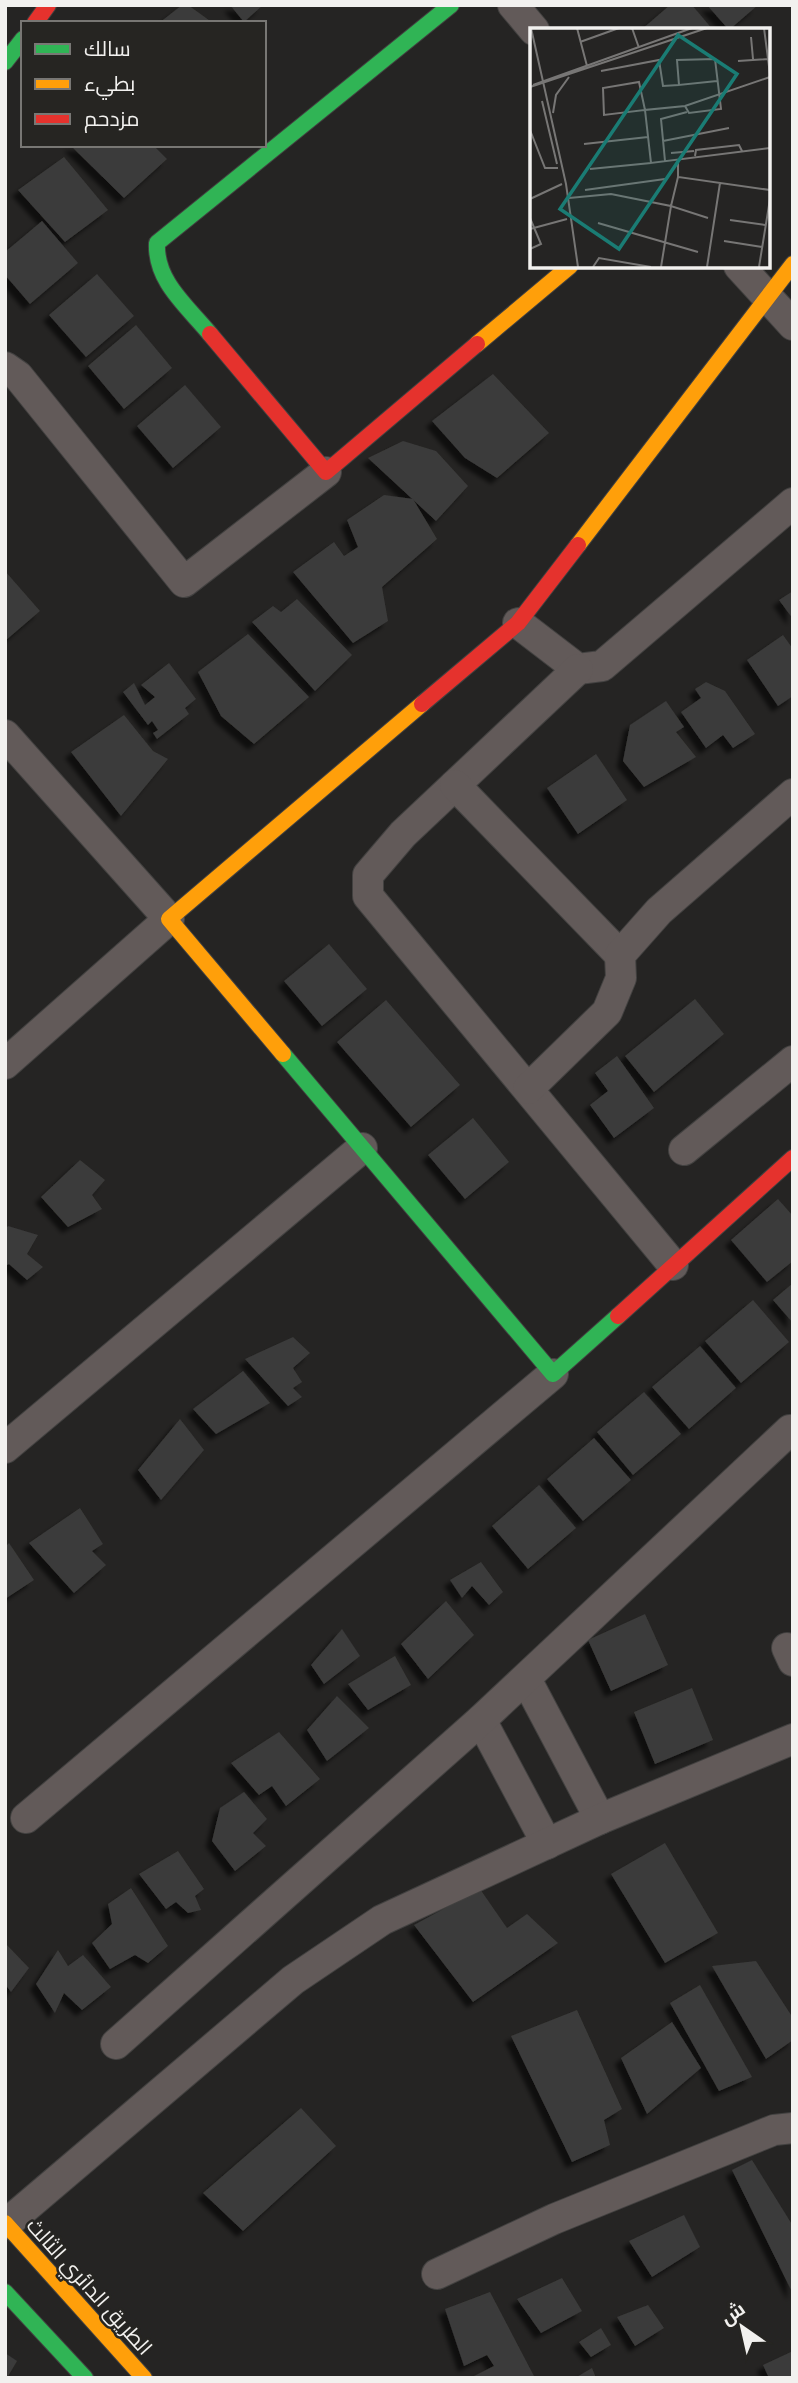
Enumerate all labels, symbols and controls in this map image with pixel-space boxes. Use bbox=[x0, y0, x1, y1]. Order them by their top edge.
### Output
legend bbox=[21, 21, 266, 147]
inset map bbox=[530, 28, 770, 268]
text: سالك bbox=[84, 34, 131, 62]
text: بطيء bbox=[84, 69, 135, 100]
text: مزدحم bbox=[84, 104, 139, 133]
street label: الطريق الدائري الثالث bbox=[19, 2211, 159, 2363]
north arrow bbox=[707, 2292, 777, 2362]
text: ش bbox=[715, 2295, 749, 2330]

